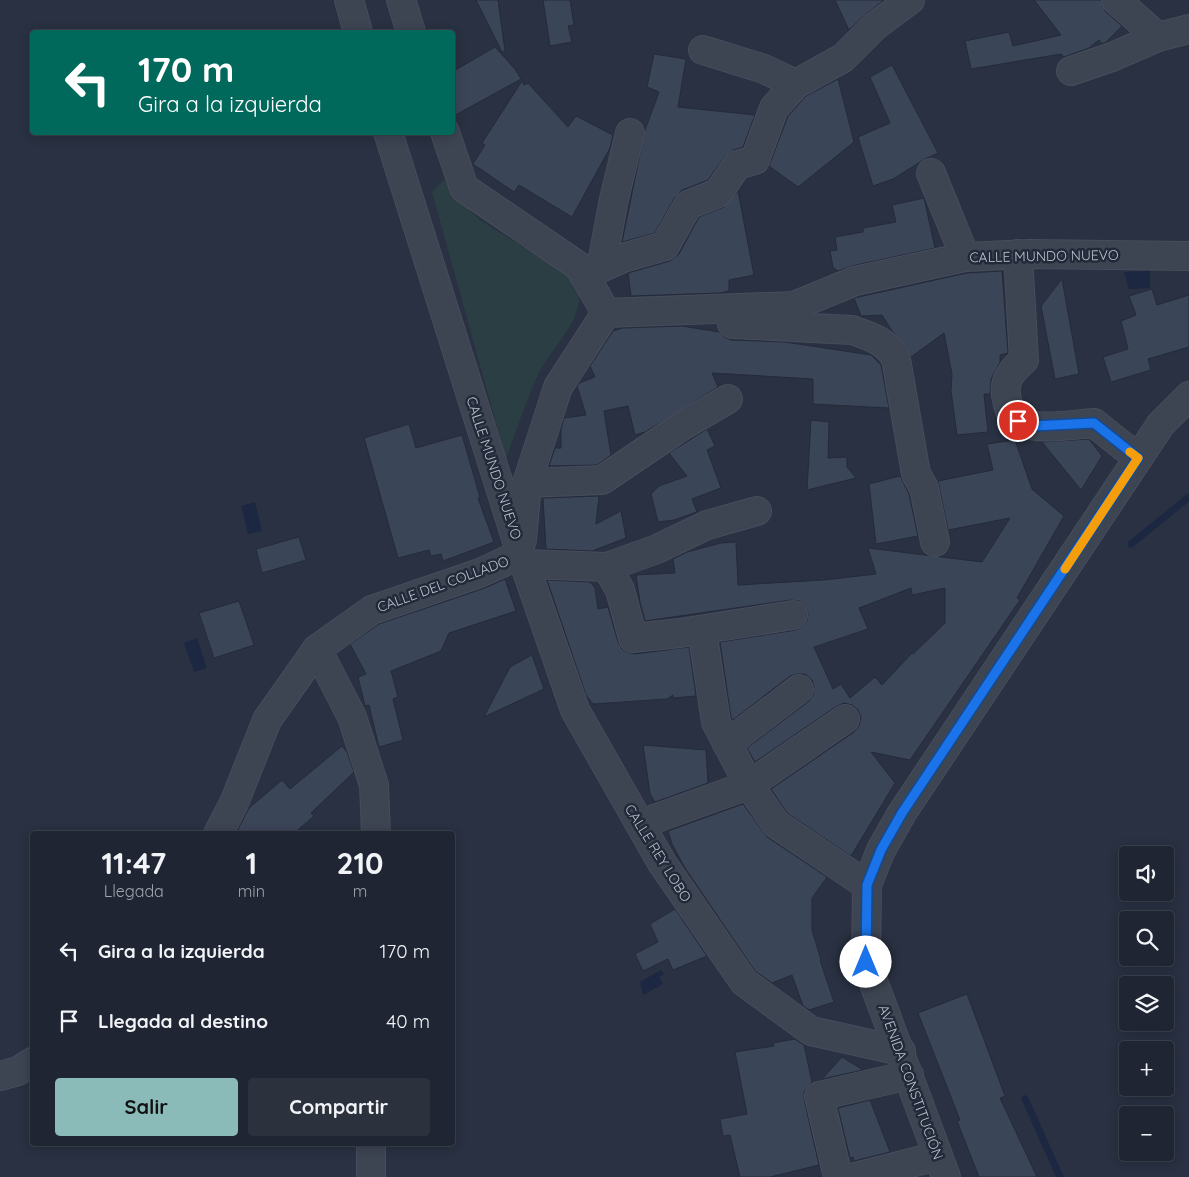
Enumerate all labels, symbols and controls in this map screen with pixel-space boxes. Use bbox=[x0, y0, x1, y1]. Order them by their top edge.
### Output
text: 170 m bbox=[138, 47, 234, 91]
icon: left bbox=[55, 50, 120, 115]
text: Gira a la izquierda bbox=[138, 90, 322, 118]
street label: CALLE MUNDO NUEVO bbox=[969, 246, 1119, 266]
street label: CALLE MUNDO NUEVO bbox=[462, 394, 526, 542]
pin bbox=[997, 400, 1039, 442]
icon: arrive bbox=[1004, 407, 1032, 435]
street label: CALLE DEL COLLADO bbox=[375, 552, 512, 616]
street label: CALLE REY LOBO bbox=[621, 801, 695, 905]
text: 11:47 bbox=[101, 844, 166, 882]
text: 1 bbox=[245, 844, 257, 882]
text: 210 bbox=[336, 844, 384, 882]
map controls bbox=[1119, 846, 1174, 1161]
button: sound bbox=[1119, 846, 1174, 901]
text: Llegada bbox=[104, 881, 164, 901]
text: min bbox=[238, 881, 265, 901]
text: m bbox=[353, 881, 367, 901]
button: search bbox=[1119, 911, 1174, 966]
position arrow bbox=[839, 935, 891, 987]
icon: left bbox=[55, 937, 83, 965]
text: Gira a la izquierda bbox=[98, 939, 265, 963]
text: 170 m bbox=[379, 939, 430, 963]
button: layers bbox=[1119, 976, 1174, 1031]
street label: AVENIDA CONSTITUCIÓN bbox=[875, 1002, 947, 1162]
icon: arrive bbox=[55, 1007, 83, 1035]
text: Llegada al destino bbox=[98, 1009, 268, 1033]
text: 40 m bbox=[386, 1009, 430, 1033]
button: + bbox=[1119, 1041, 1174, 1096]
button: Salir bbox=[55, 1078, 238, 1136]
button: Compartir bbox=[248, 1078, 430, 1136]
button: − bbox=[1119, 1106, 1174, 1161]

